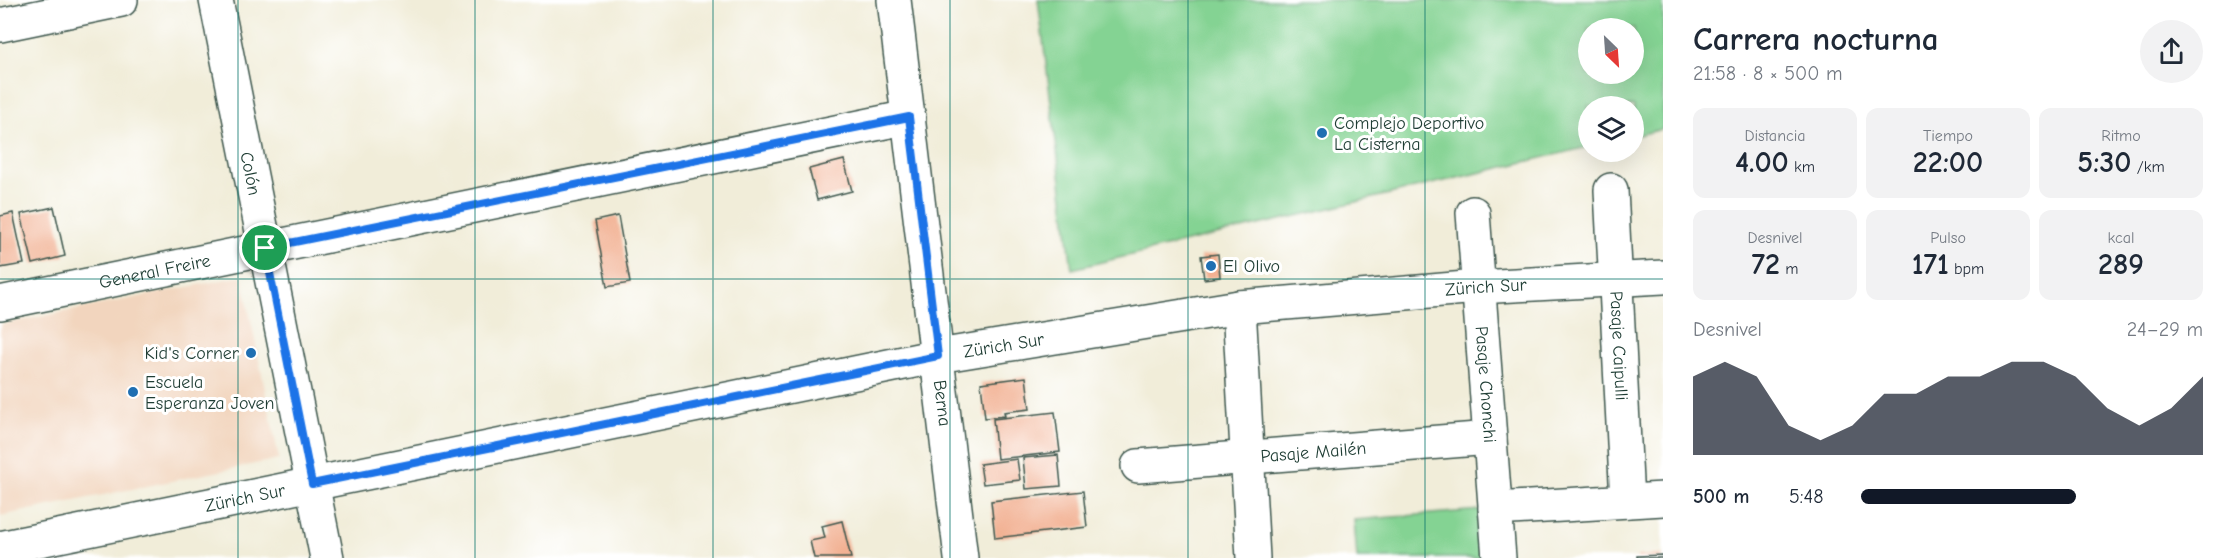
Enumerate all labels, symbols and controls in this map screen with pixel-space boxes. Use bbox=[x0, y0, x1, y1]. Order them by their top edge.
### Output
north arrow bbox=[1578, 18, 1644, 84]
map controls bbox=[1578, 18, 1644, 162]
text: Carrera nocturna bbox=[1693, 20, 1939, 58]
button: share bbox=[2140, 20, 2203, 83]
text: 21:58 · 8 × 500 m bbox=[1693, 62, 1843, 85]
button: layers bbox=[1578, 96, 1644, 162]
place label: Complejo Deportivo La Cisterna bbox=[1334, 113, 1484, 155]
marker: Complejo Deportivo La Cisterna bbox=[1315, 126, 1329, 140]
text: Distancia bbox=[1744, 127, 1806, 145]
text: Tiempo bbox=[1923, 127, 1973, 145]
text: Ritmo bbox=[2101, 127, 2141, 145]
text: 4.00 bbox=[1735, 145, 1789, 180]
text: 22:00 bbox=[1913, 145, 1983, 180]
text: 5:30 bbox=[2077, 145, 2131, 180]
street label: Colón bbox=[235, 150, 265, 197]
text: km bbox=[1789, 158, 1815, 176]
text: /km bbox=[2131, 158, 2165, 176]
pin bbox=[239, 222, 290, 273]
text: Desnivel bbox=[1747, 229, 1803, 247]
text: Pulso bbox=[1930, 229, 1966, 247]
text: kcal bbox=[2108, 229, 2134, 247]
icon: arrive bbox=[248, 231, 281, 264]
text: 72 bbox=[1751, 247, 1780, 282]
text: 171 bbox=[1912, 247, 1949, 282]
text: 289 bbox=[2098, 247, 2144, 282]
street label: General Freire bbox=[97, 250, 212, 293]
place label: El Olivo bbox=[1223, 256, 1280, 277]
marker: El Olivo bbox=[1204, 259, 1218, 273]
text: m bbox=[1780, 260, 1799, 278]
text: bpm bbox=[1949, 260, 1984, 278]
street label: Zürich Sur bbox=[1444, 274, 1528, 301]
street label: Pasaje Caipulli bbox=[1605, 290, 1632, 401]
text: Desnivel bbox=[1693, 318, 1762, 341]
text: 24–29 m bbox=[2127, 318, 2203, 341]
street label: Pasaje Chonchi bbox=[1471, 325, 1500, 444]
street label: Zürich Sur bbox=[962, 329, 1047, 363]
place label: Kid's Corner bbox=[144, 343, 240, 364]
marker: Kid's Corner bbox=[244, 346, 258, 360]
place label: Escuela Esperanza Joven bbox=[145, 372, 274, 414]
street label: Berna bbox=[929, 379, 955, 428]
marker: Escuela Esperanza Joven bbox=[126, 385, 140, 399]
street label: Pasaje Mailén bbox=[1260, 438, 1367, 467]
street label: Zürich Sur bbox=[203, 480, 288, 517]
text: 500 m bbox=[1693, 485, 1750, 508]
text: 5:48 bbox=[1789, 485, 1823, 508]

